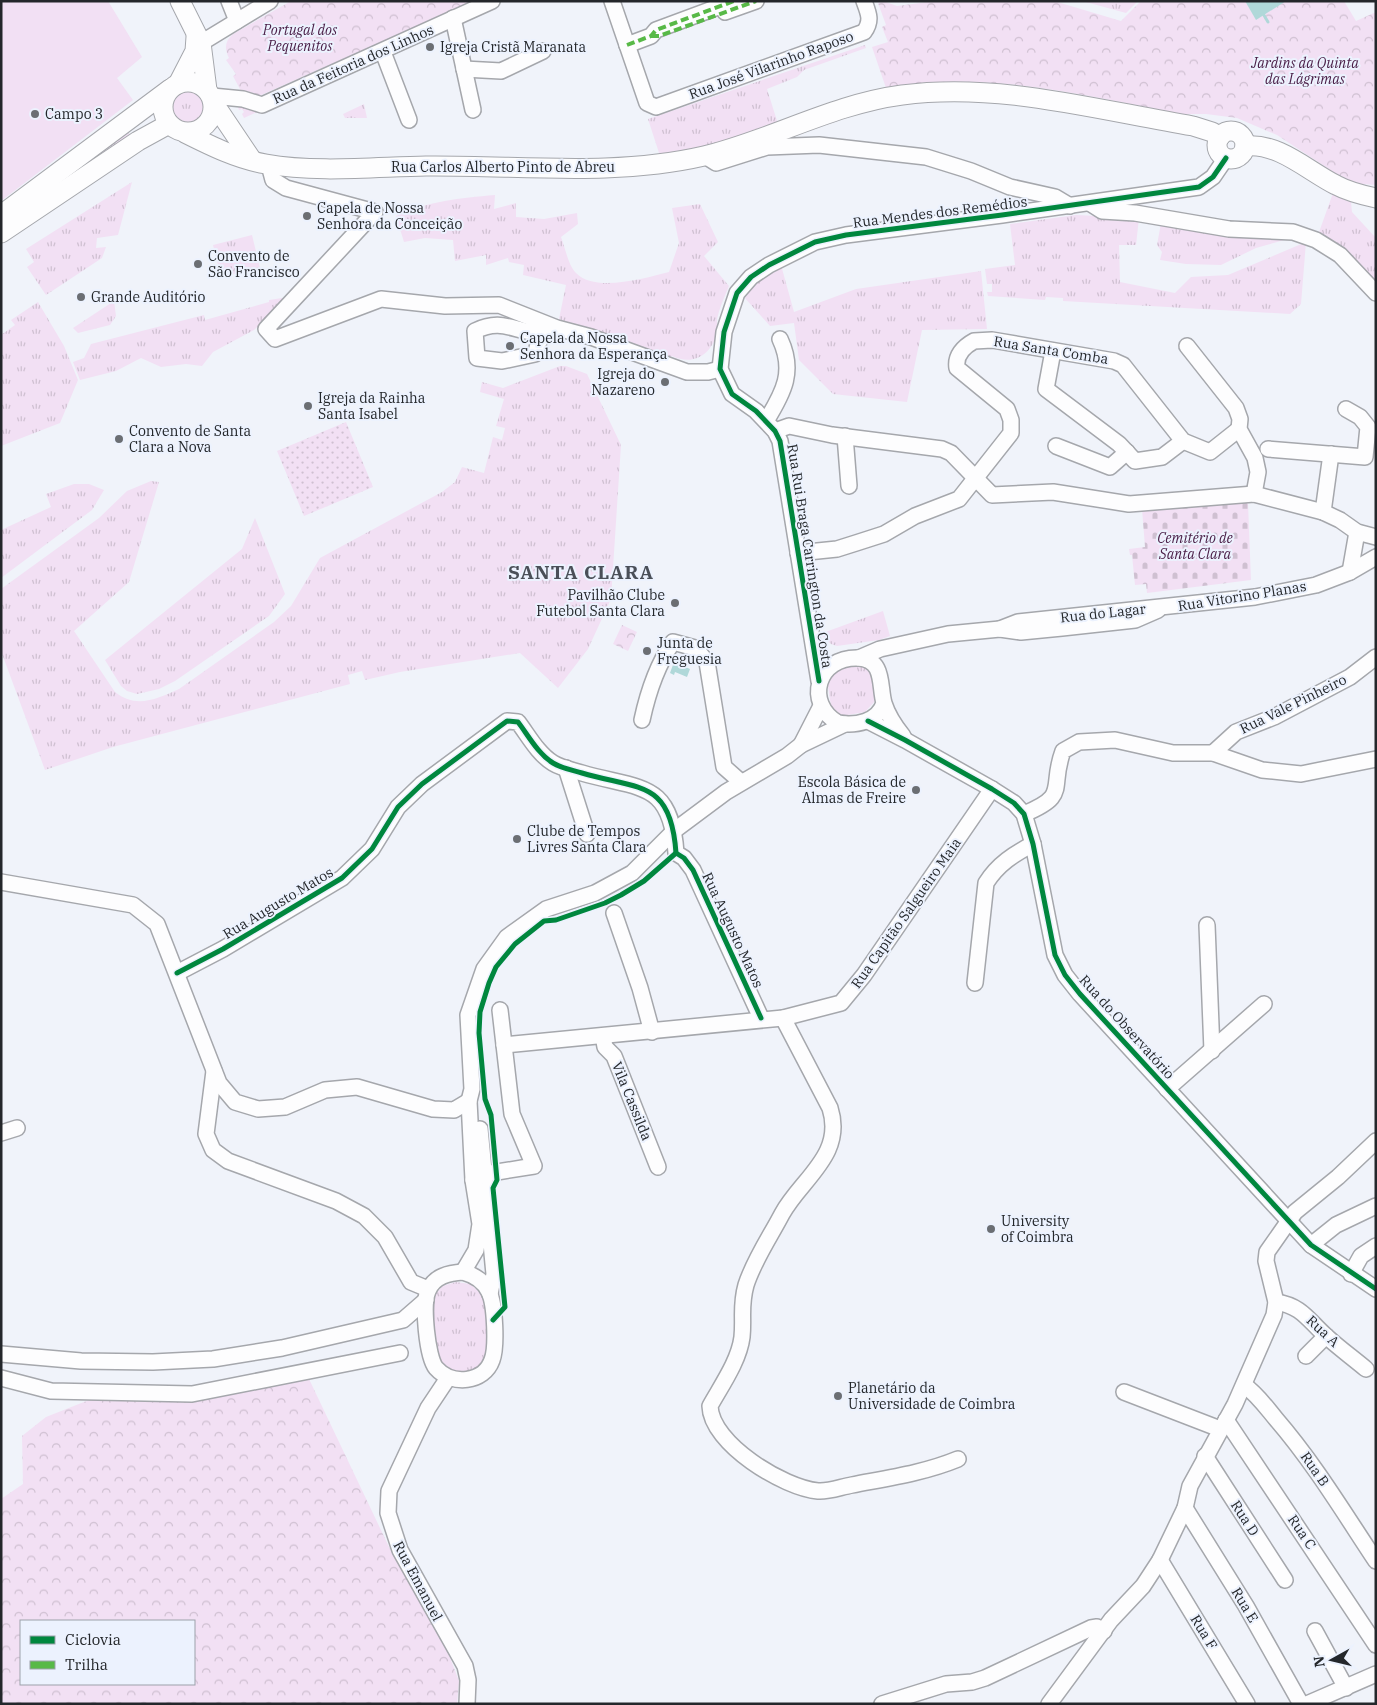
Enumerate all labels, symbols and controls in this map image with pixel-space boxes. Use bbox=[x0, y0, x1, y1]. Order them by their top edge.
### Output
street label: Rua da Feitoria dos Linhos bbox=[270, 20, 436, 108]
park label: Portugal dos Pequenitos bbox=[262, 21, 338, 55]
street label: Rua José Vilarinho Raposo bbox=[686, 27, 856, 103]
place label: Igreja Cristã Maranata bbox=[440, 38, 586, 56]
marker: Igreja Cristã Maranata bbox=[424, 41, 436, 53]
park label: Jardins da Quinta das Lágrimas bbox=[1250, 54, 1359, 88]
place label: Campo 3 bbox=[45, 105, 103, 123]
marker: Campo 3 bbox=[29, 108, 41, 120]
street label: Rua Carlos Alberto Pinto de Abreu bbox=[391, 158, 615, 176]
street label: Rua Mendes dos Remédios bbox=[852, 192, 1028, 232]
place label: Capela de Nossa Senhora da Conceição bbox=[317, 199, 462, 233]
marker: Capela de Nossa Senhora da Conceição bbox=[301, 210, 313, 222]
place label: Convento de São Francisco bbox=[208, 247, 300, 281]
marker: Convento de São Francisco bbox=[192, 258, 204, 270]
place label: Grande Auditório bbox=[91, 288, 206, 306]
marker: Grande Auditório bbox=[75, 291, 87, 303]
place label: Capela da Nossa Senhora da Esperança bbox=[520, 329, 668, 363]
street label: Rua Santa Comba bbox=[992, 332, 1110, 368]
marker: Capela da Nossa Senhora da Esperança bbox=[504, 340, 516, 352]
place label: Igreja do Nazareno bbox=[591, 365, 655, 399]
marker: Igreja do Nazareno bbox=[659, 376, 671, 388]
place label: Igreja da Rainha Santa Isabel bbox=[318, 389, 426, 423]
marker: Igreja da Rainha Santa Isabel bbox=[302, 400, 314, 412]
place label: Convento de Santa Clara a Nova bbox=[129, 422, 252, 456]
marker: Convento de Santa Clara a Nova bbox=[113, 433, 125, 445]
street label: Rua Rui Braga Carrington da Costa bbox=[783, 443, 837, 670]
park label: Cemitério de Santa Clara bbox=[1157, 529, 1234, 563]
district label: SANTA CLARA bbox=[508, 560, 654, 584]
street label: Rua Vitorino Planas bbox=[1176, 577, 1308, 615]
place label: Pavilhão Clube Futebol Santa Clara bbox=[536, 586, 665, 620]
marker: Pavilhão Clube Futebol Santa Clara bbox=[669, 597, 681, 609]
street label: Rua do Lagar bbox=[1059, 599, 1147, 626]
place label: Junta de Freguesia bbox=[657, 634, 722, 668]
marker: Junta de Freguesia bbox=[641, 645, 653, 657]
street label: Rua Vale Pinheiro bbox=[1237, 670, 1349, 738]
place label: Escola Básica de Almas de Freire bbox=[798, 773, 906, 807]
marker: Escola Básica de Almas de Freire bbox=[910, 784, 922, 796]
place label: Clube de Tempos Livres Santa Clara bbox=[527, 822, 647, 856]
marker: Clube de Tempos Livres Santa Clara bbox=[511, 833, 523, 845]
street label: Rua Capitão Salgueiro Maia bbox=[847, 834, 965, 992]
street label: Rua Augusto Matos bbox=[220, 863, 337, 943]
street label: Rua Augusto Matos bbox=[698, 869, 768, 991]
street label: Rua do Observatório bbox=[1075, 971, 1179, 1083]
street label: Vila Cassilda bbox=[608, 1059, 656, 1143]
place label: University of Coimbra bbox=[1001, 1212, 1074, 1246]
marker: University of Coimbra bbox=[985, 1223, 997, 1235]
street label: Rua A bbox=[1303, 1311, 1344, 1351]
place label: Planetário da Universidade de Coimbra bbox=[848, 1379, 1016, 1413]
marker: Planetário da Universidade de Coimbra bbox=[832, 1390, 844, 1402]
street label: Rua B bbox=[1297, 1448, 1333, 1490]
street label: Rua D bbox=[1227, 1497, 1263, 1539]
street label: Rua C bbox=[1284, 1511, 1320, 1553]
street label: Rua Emanuel bbox=[389, 1538, 447, 1624]
street label: Rua E bbox=[1228, 1584, 1262, 1626]
street label: Rua F bbox=[1187, 1611, 1221, 1653]
legend bbox=[20, 1620, 195, 1685]
text: Ciclovia bbox=[65, 1630, 121, 1649]
north arrow bbox=[1307, 1635, 1357, 1685]
text: Trilha bbox=[65, 1655, 108, 1674]
text: N bbox=[1309, 1655, 1329, 1669]

